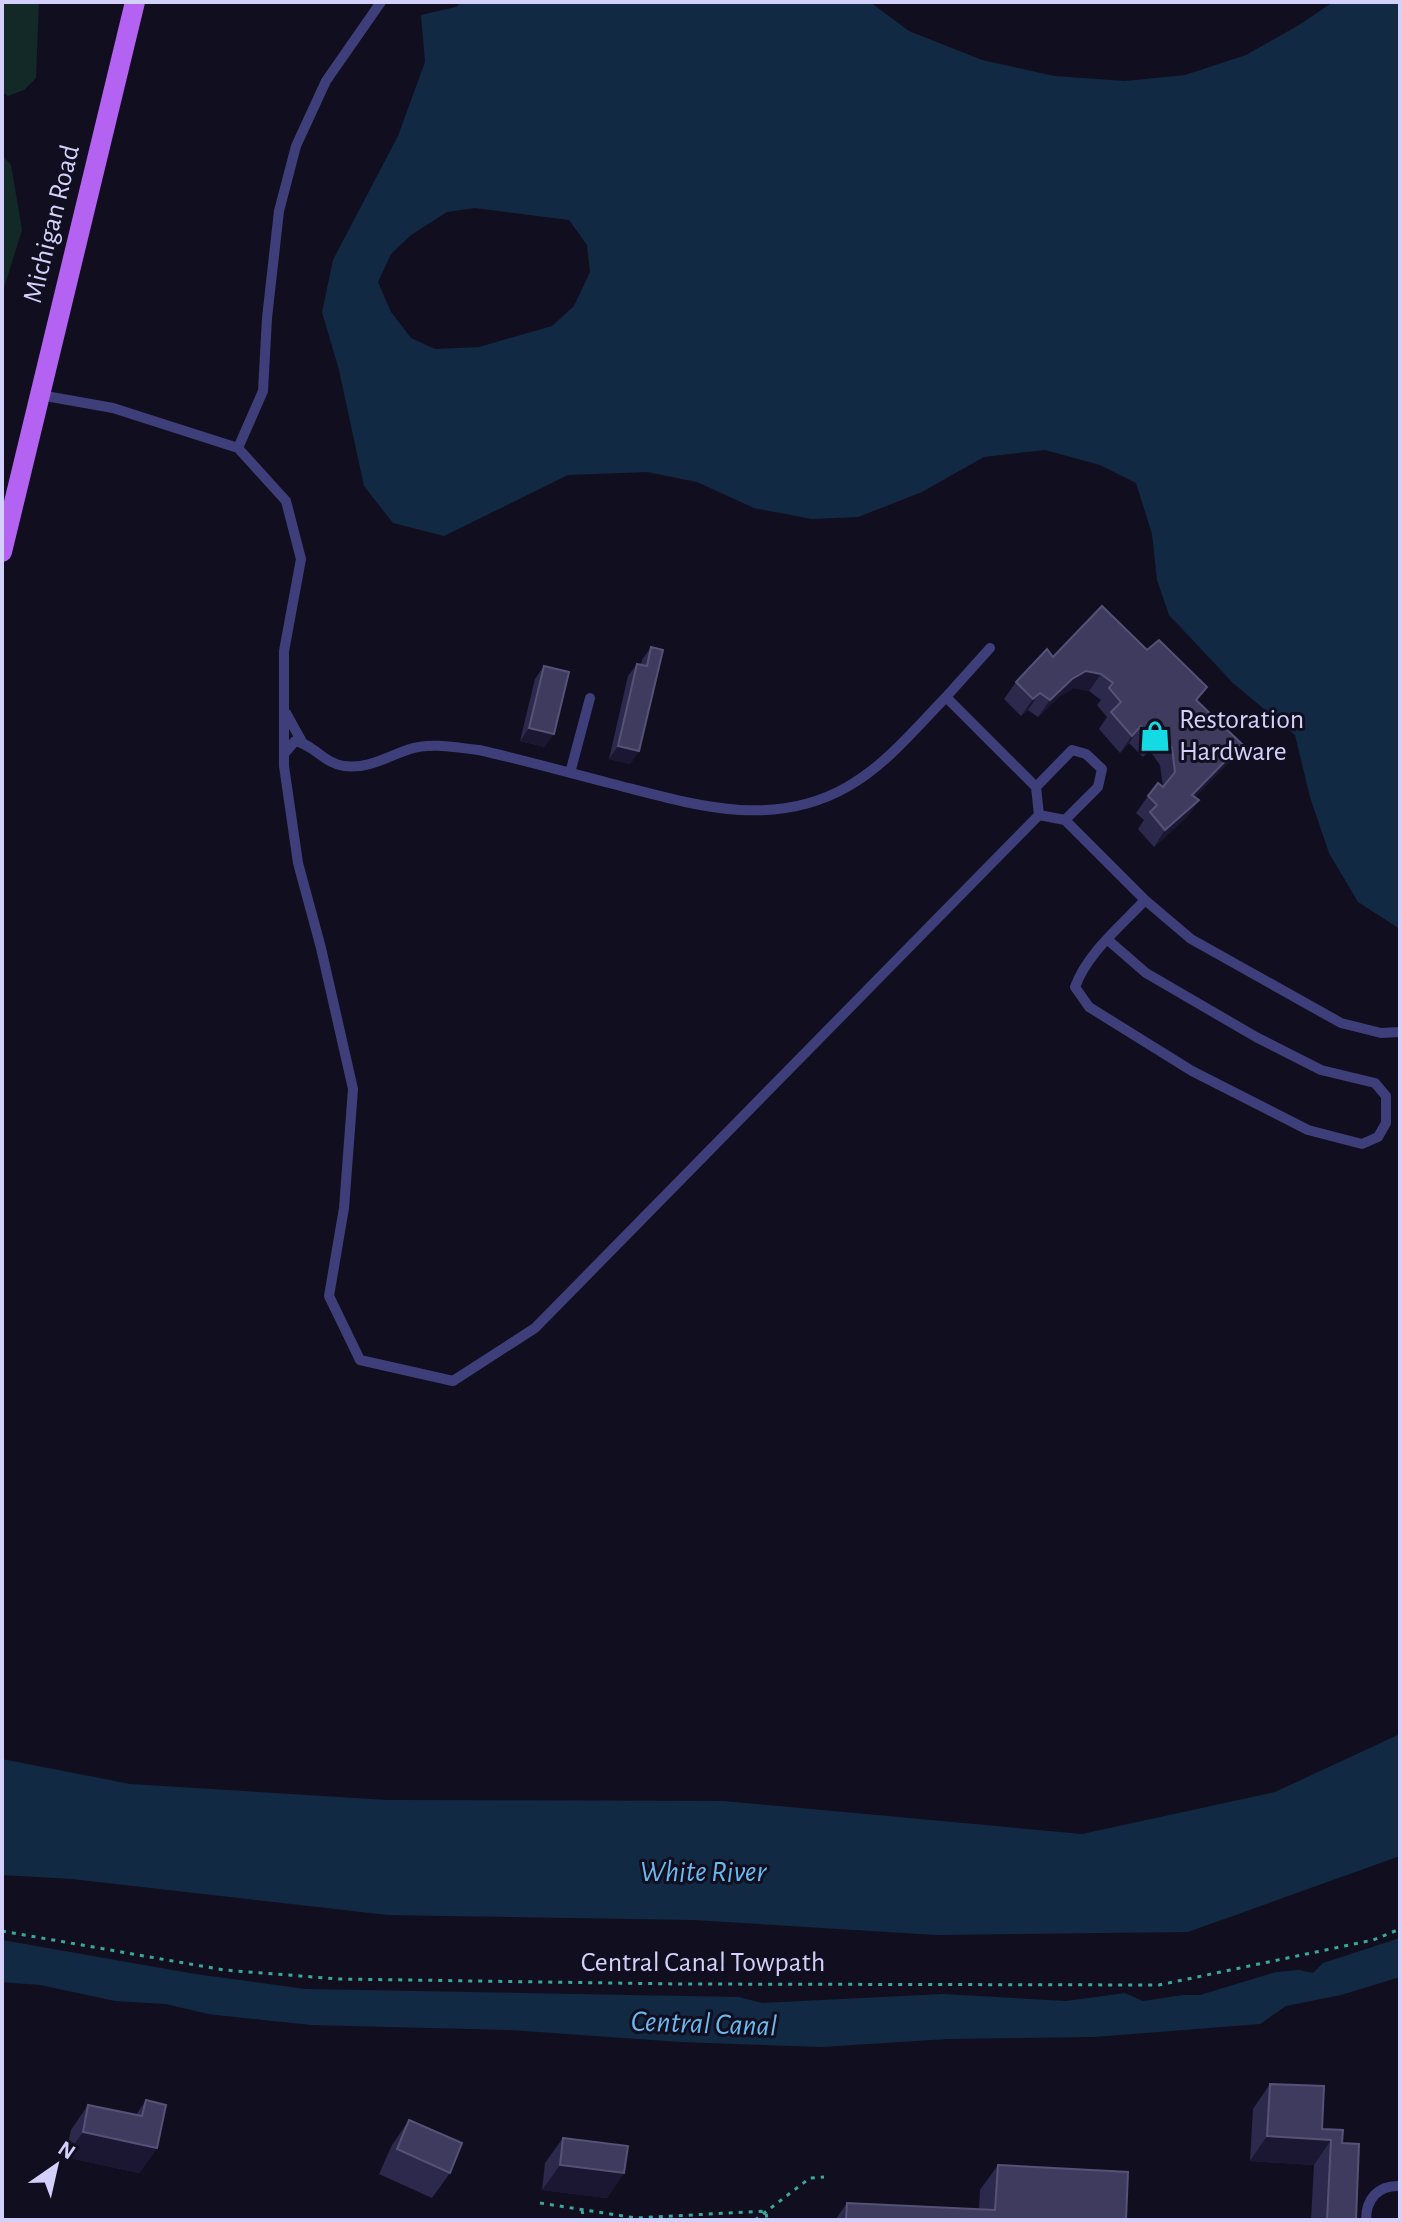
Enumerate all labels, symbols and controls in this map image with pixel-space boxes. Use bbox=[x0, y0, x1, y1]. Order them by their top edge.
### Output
street label: Michigan Road bbox=[19, 142, 85, 306]
place label: Restoration Hardware bbox=[1179, 706, 1304, 766]
shop icon: Restoration Hardware bbox=[1138, 719, 1172, 753]
water label: White River bbox=[640, 1857, 767, 1887]
street label: Central Canal Towpath bbox=[581, 1949, 825, 1977]
water label: Central Canal bbox=[630, 2006, 778, 2042]
north arrow bbox=[16, 2126, 96, 2206]
text: N bbox=[54, 2137, 79, 2164]

